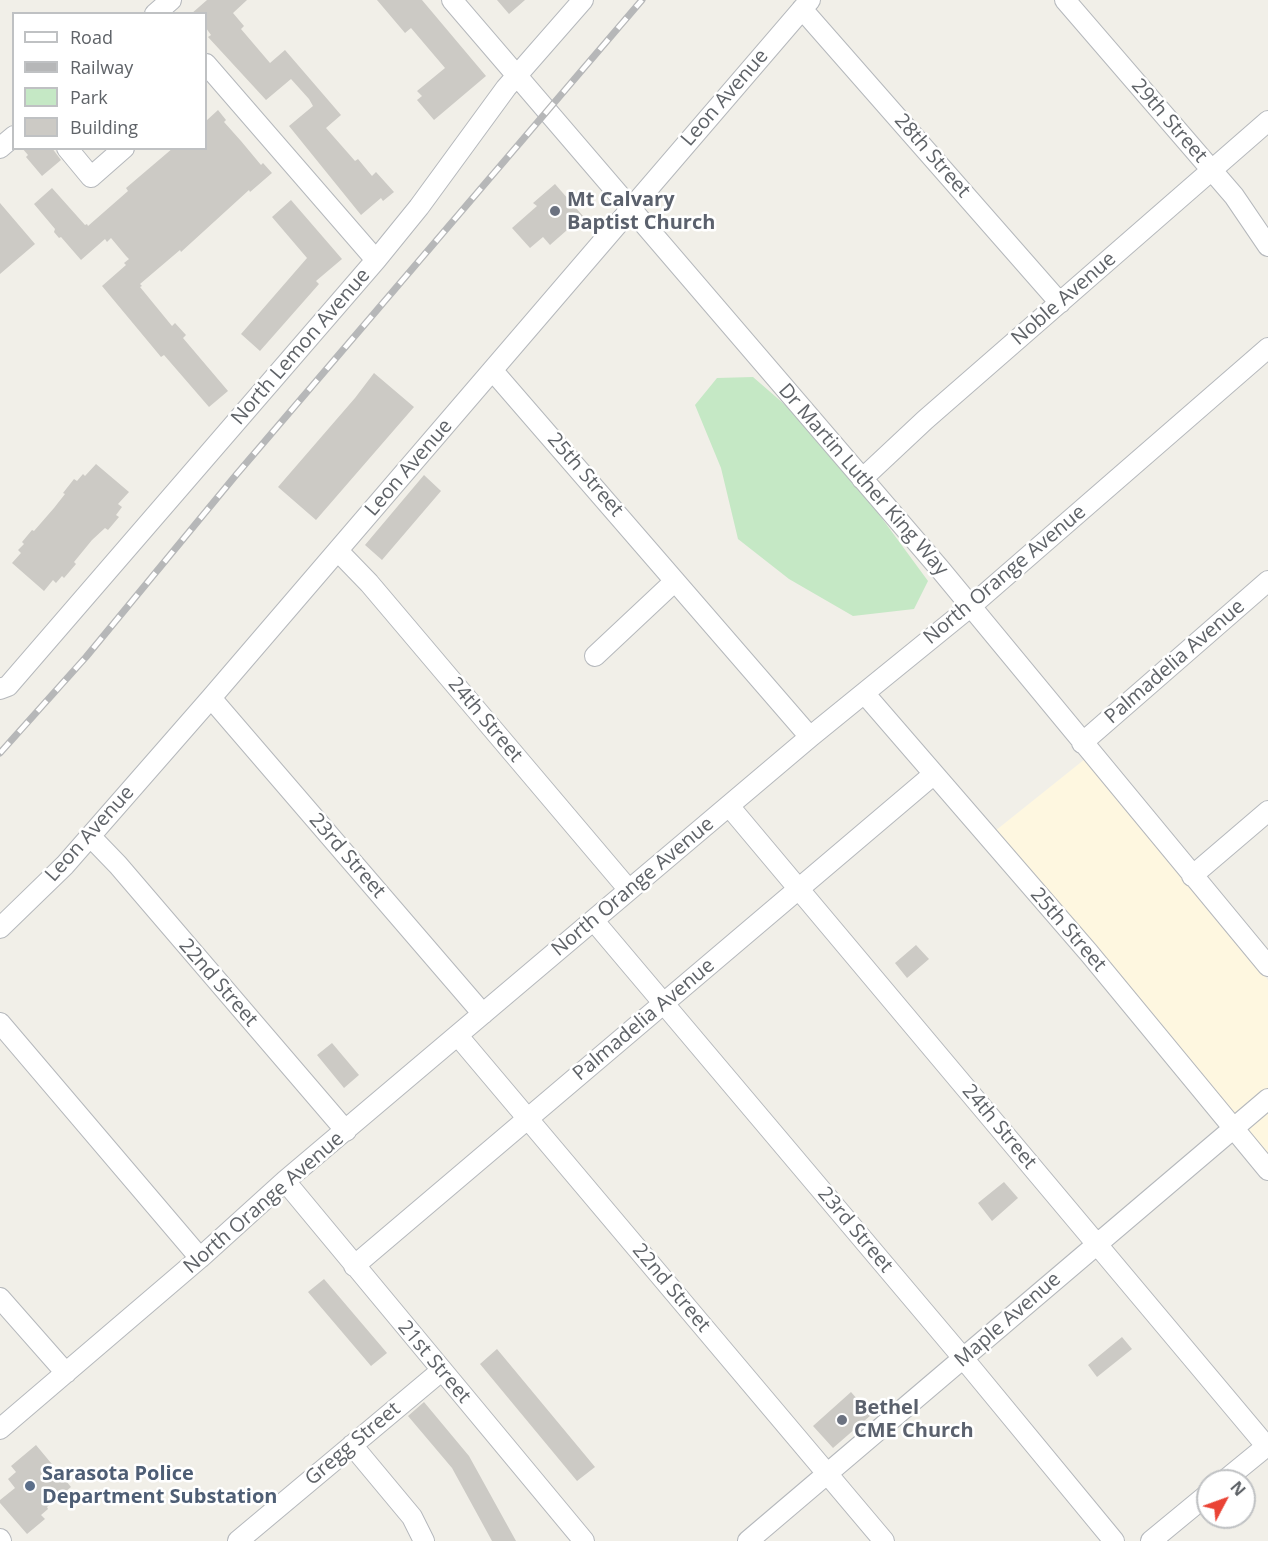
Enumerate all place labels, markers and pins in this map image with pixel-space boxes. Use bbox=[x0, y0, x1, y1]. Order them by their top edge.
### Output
place label: Mt Calvary Baptist Church bbox=[567, 188, 715, 235]
marker: Mt Calvary Baptist Church bbox=[548, 204, 562, 218]
place label: Bethel CME Church bbox=[854, 1396, 974, 1443]
marker: Bethel CME Church bbox=[835, 1413, 849, 1427]
place label: Sarasota Police Department Substation bbox=[42, 1462, 277, 1509]
marker: Sarasota Police Department Substation bbox=[23, 1479, 37, 1493]

